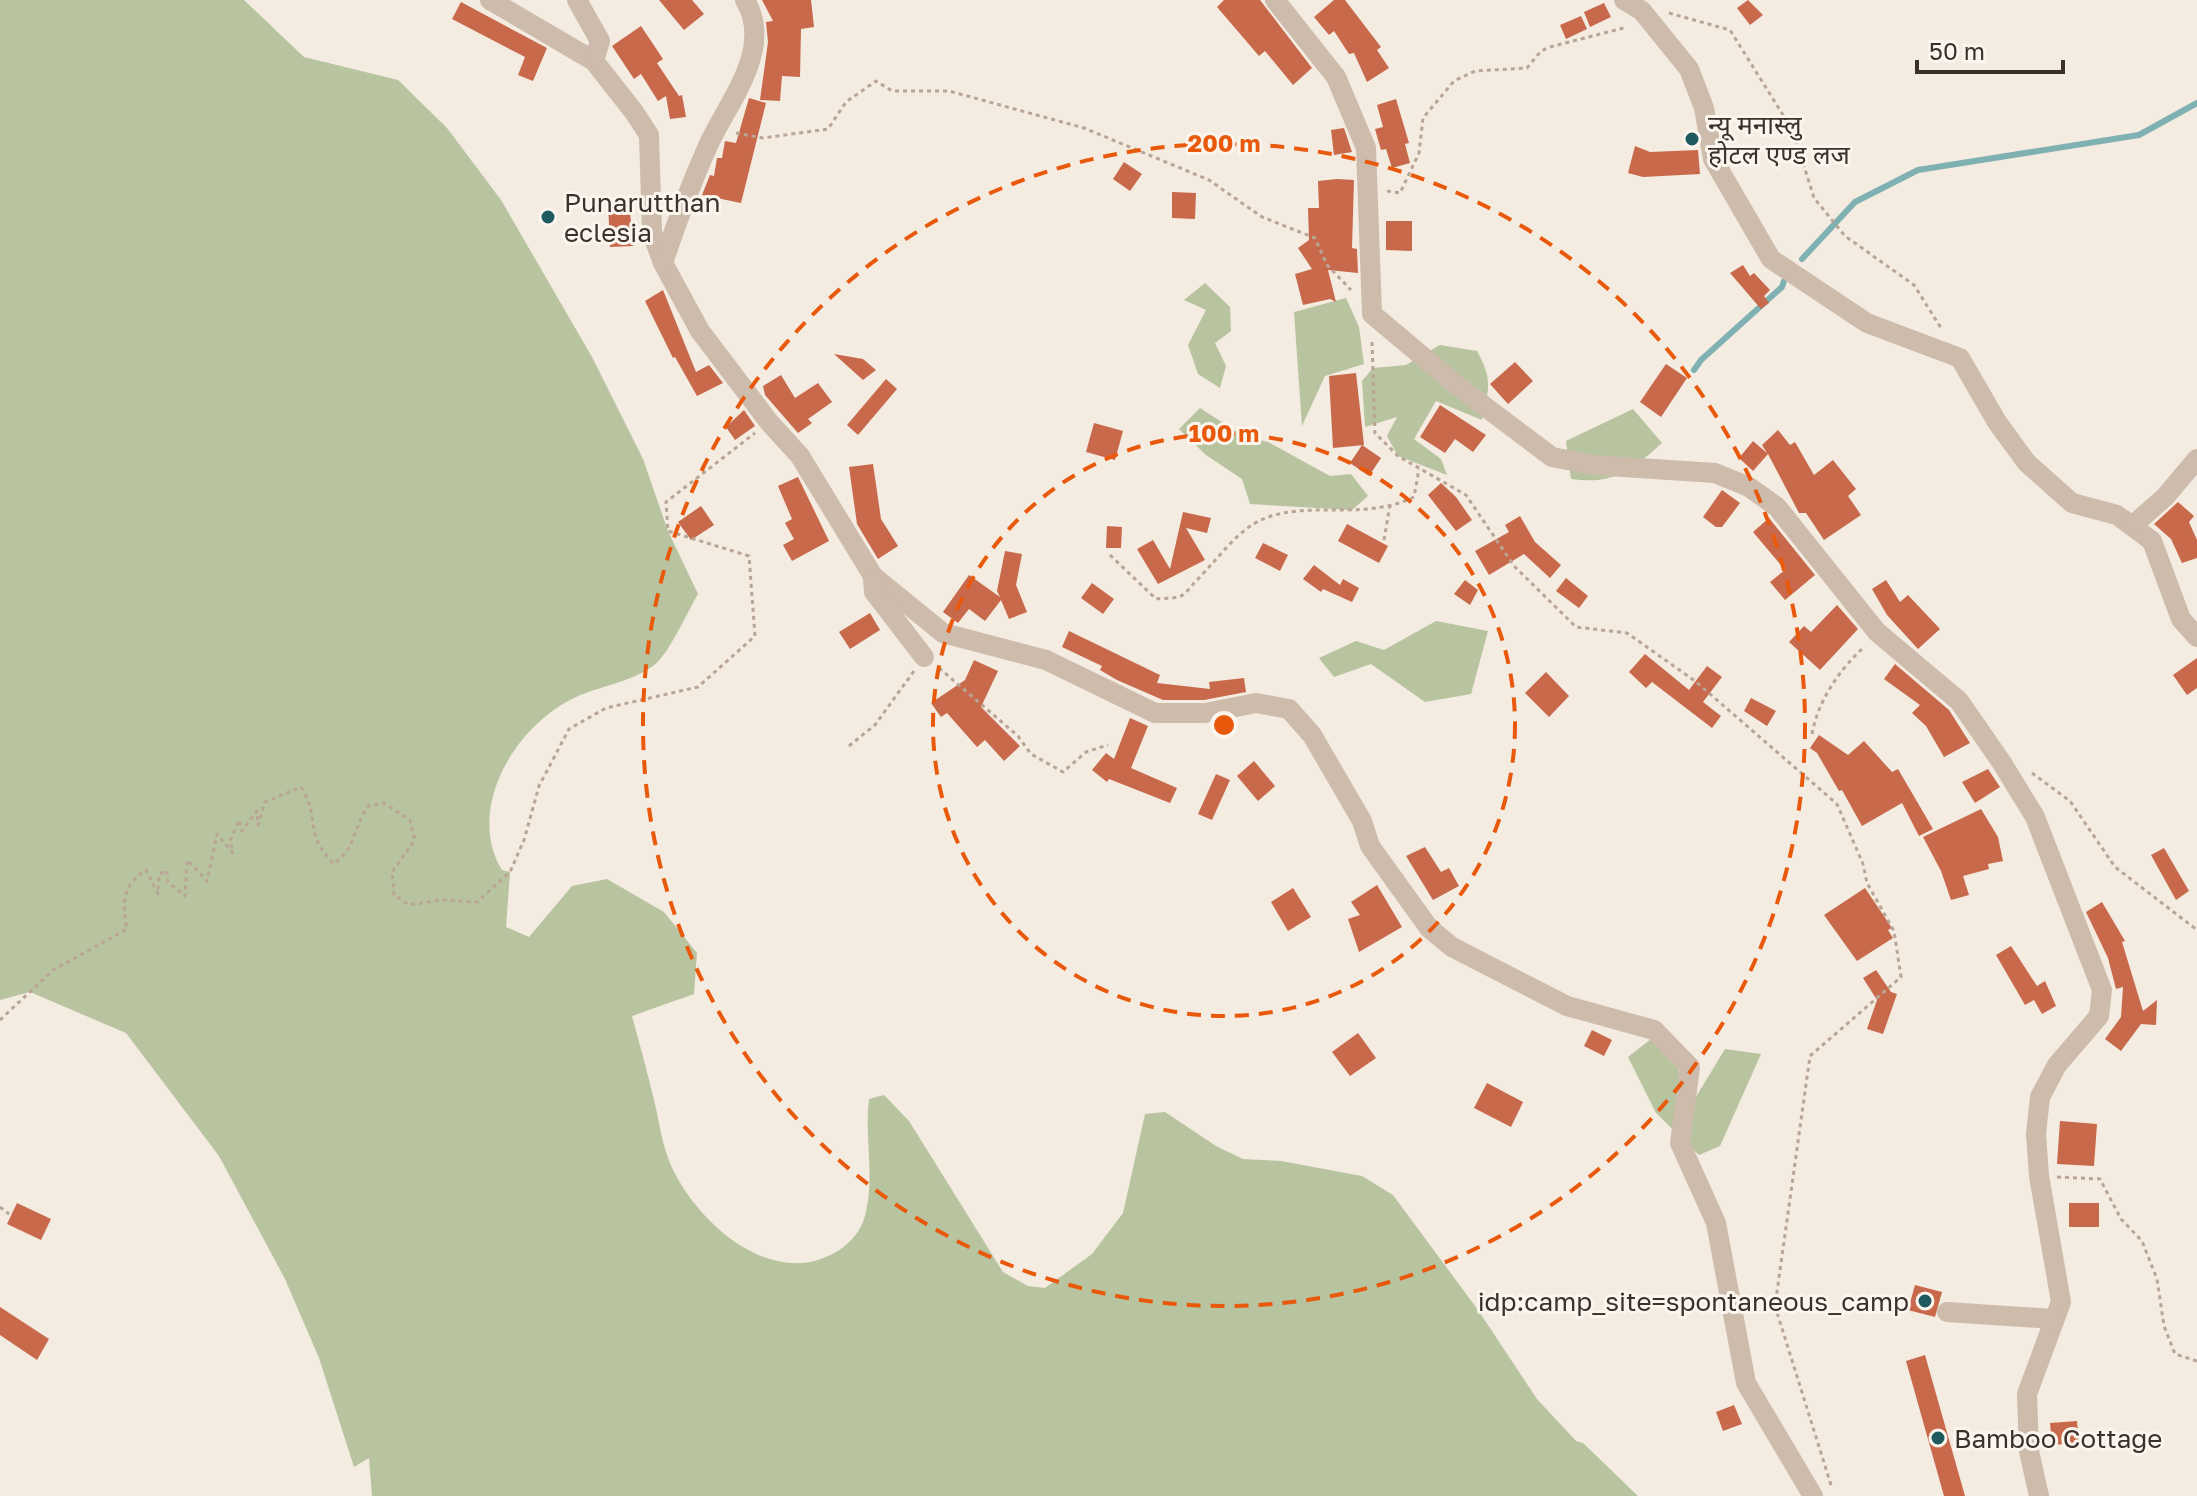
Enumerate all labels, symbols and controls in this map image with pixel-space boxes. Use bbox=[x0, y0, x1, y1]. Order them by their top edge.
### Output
scale bar bbox=[1917, 24, 2063, 74]
text: 50 m bbox=[1929, 36, 1985, 65]
place label: न्यू मनास्लु होटल एण्ड लज bbox=[1708, 109, 1851, 170]
text: 200 m bbox=[1188, 128, 1260, 157]
marker: न्यू मनास्लु होटल एण्ड लज bbox=[1683, 130, 1701, 148]
place label: Punarutthan eclesia bbox=[564, 187, 721, 248]
marker: Punarutthan eclesia bbox=[539, 208, 557, 226]
text: 100 m bbox=[1189, 418, 1259, 447]
centre of rings bbox=[1210, 711, 1238, 739]
place label: idp:camp_site=spontaneous_camp bbox=[1478, 1286, 1909, 1317]
marker: idp:camp_site=spontaneous_camp bbox=[1916, 1292, 1934, 1310]
place label: Bamboo Cottage bbox=[1954, 1423, 2162, 1454]
marker: Bamboo Cottage bbox=[1929, 1429, 1947, 1447]

